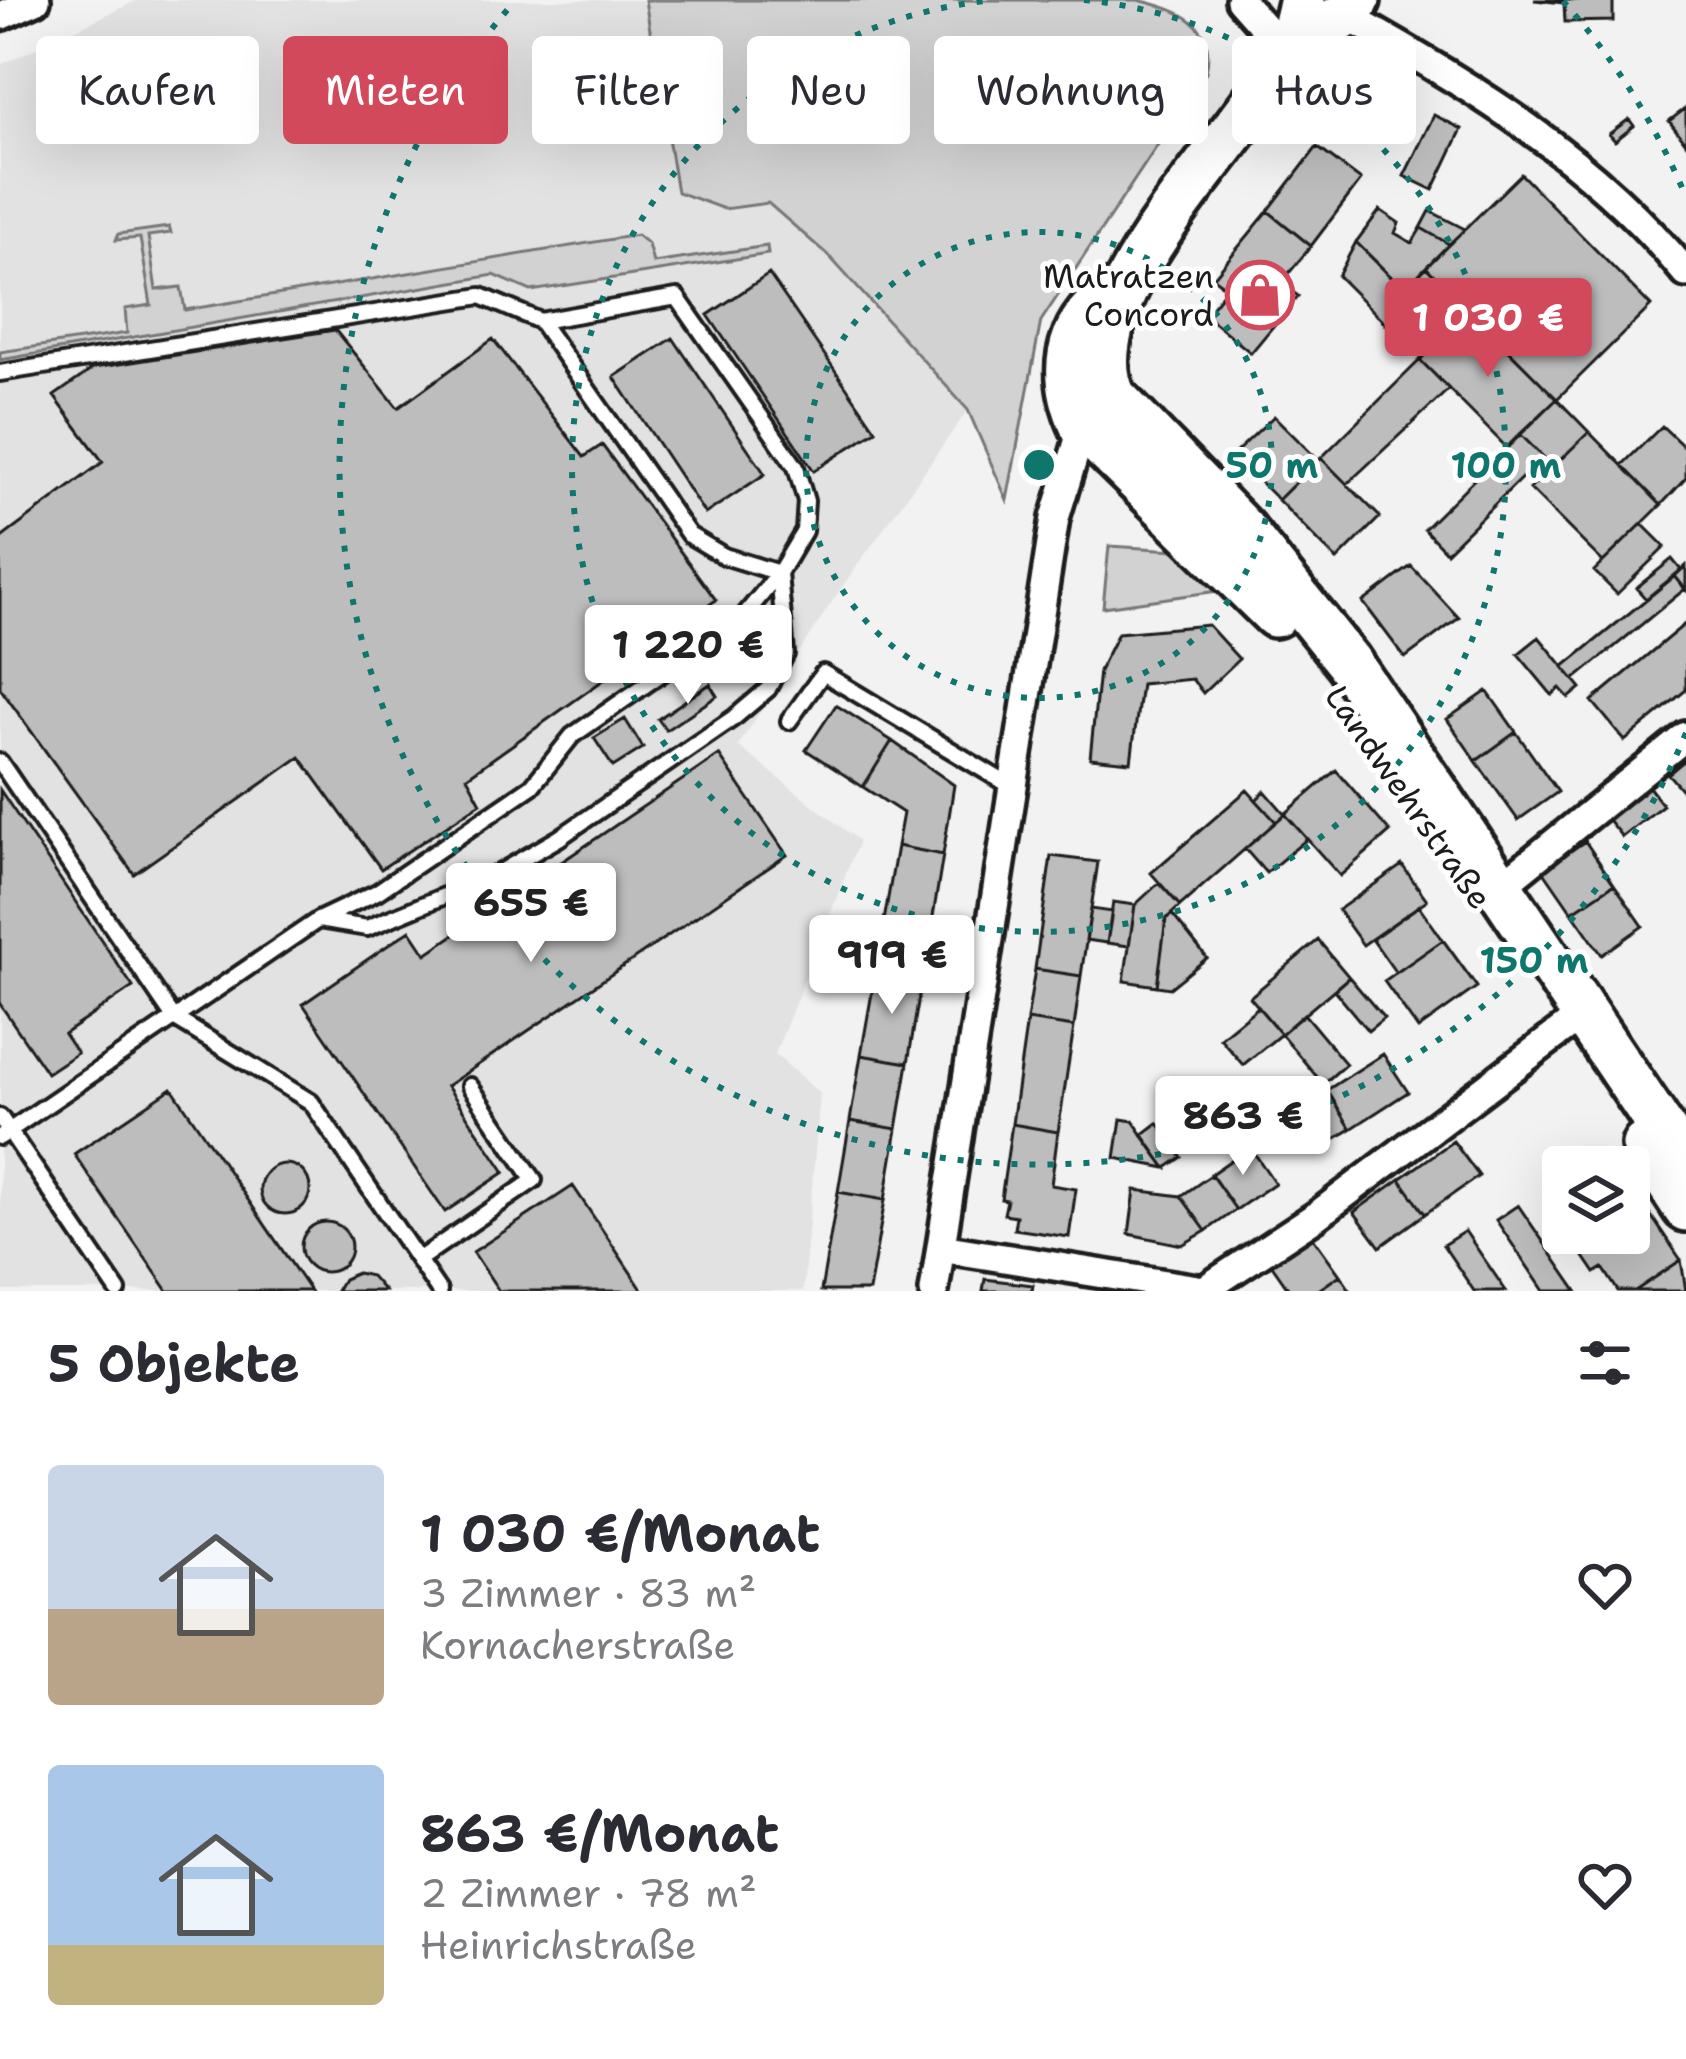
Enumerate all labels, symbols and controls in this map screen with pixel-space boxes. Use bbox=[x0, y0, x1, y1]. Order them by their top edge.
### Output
chip: Kaufen bbox=[36, 36, 259, 144]
chip: Mieten bbox=[283, 36, 508, 144]
chip: Filter bbox=[532, 36, 723, 144]
chip: Neu bbox=[747, 36, 910, 144]
chip: Wohnung bbox=[934, 36, 1208, 144]
chip: Haus bbox=[1232, 36, 1416, 144]
place label: Matratzen Concord bbox=[1043, 254, 1214, 337]
shop icon: Matratzen Concord bbox=[1225, 260, 1295, 330]
pin: 1 030 € bbox=[1377, 278, 1599, 380]
text: 1 030 € bbox=[1412, 291, 1564, 343]
text: 50 m bbox=[1226, 441, 1319, 490]
text: 100 m bbox=[1451, 441, 1562, 490]
centre of rings bbox=[1018, 444, 1060, 486]
pin: 1 220 € bbox=[577, 605, 799, 707]
text: 1 220 € bbox=[612, 618, 764, 670]
street label: Landwehrstraße bbox=[1315, 676, 1503, 918]
pin: 655 € bbox=[447, 863, 615, 965]
text: 655 € bbox=[473, 876, 589, 928]
pin: 919 € bbox=[808, 915, 976, 1017]
text: 919 € bbox=[836, 928, 948, 980]
text: 150 m bbox=[1479, 936, 1589, 985]
pin: 863 € bbox=[1159, 1076, 1327, 1178]
text: 863 € bbox=[1182, 1089, 1304, 1141]
map controls bbox=[1542, 1146, 1650, 1254]
button: layers bbox=[1542, 1146, 1650, 1254]
text: 5 Objekte bbox=[48, 1329, 300, 1397]
icon: filters bbox=[1572, 1330, 1638, 1396]
text: 1 030 €/Monat bbox=[420, 1499, 820, 1567]
icon: home bbox=[144, 1513, 288, 1657]
icon: heart bbox=[1572, 1552, 1638, 1618]
text: 3 Zimmer · 83 m² bbox=[420, 1567, 756, 1619]
text: Kornacherstraße bbox=[420, 1619, 735, 1671]
text: 863 €/Monat bbox=[420, 1799, 779, 1867]
icon: home bbox=[144, 1813, 288, 1957]
icon: heart bbox=[1572, 1852, 1638, 1918]
text: 2 Zimmer · 78 m² bbox=[420, 1867, 757, 1919]
text: Heinrichstraße bbox=[420, 1919, 697, 1971]

